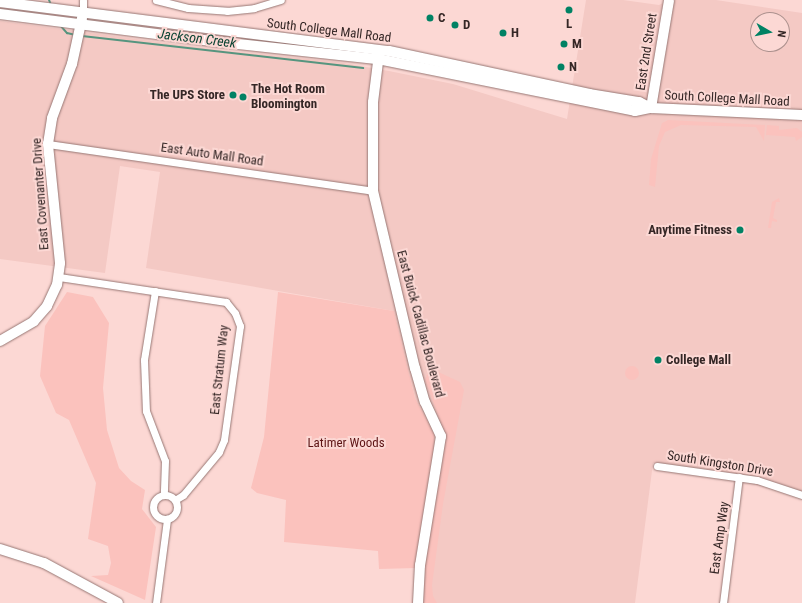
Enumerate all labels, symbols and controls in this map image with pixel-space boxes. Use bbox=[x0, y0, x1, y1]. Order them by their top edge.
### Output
marker: L bbox=[564, 5, 574, 15]
place label: C bbox=[438, 10, 445, 26]
street label: East 2nd Street bbox=[633, 12, 661, 92]
north arrow bbox=[750, 12, 790, 52]
marker: C bbox=[425, 13, 435, 23]
street label: South College Mall Road bbox=[266, 16, 392, 46]
place label: L bbox=[566, 16, 572, 32]
place label: D bbox=[463, 17, 470, 33]
marker: D bbox=[450, 20, 460, 30]
water label: Jackson Creek bbox=[157, 25, 237, 51]
place label: H bbox=[511, 25, 519, 41]
marker: H bbox=[498, 28, 508, 38]
text: N bbox=[774, 29, 788, 38]
place label: M bbox=[572, 36, 582, 52]
marker: M bbox=[559, 39, 569, 49]
place label: N bbox=[569, 59, 577, 75]
marker: N bbox=[556, 62, 566, 72]
place label: The Hot Room Bloomington bbox=[251, 82, 325, 113]
place label: The UPS Store bbox=[150, 87, 225, 103]
street label: South College Mall Road bbox=[664, 88, 790, 110]
marker: The UPS Store bbox=[228, 90, 238, 100]
marker: The Hot Room Bloomington bbox=[238, 92, 248, 102]
street label: East Covenanter Drive bbox=[29, 137, 53, 251]
street label: East Auto Mall Road bbox=[160, 140, 264, 170]
place label: Anytime Fitness bbox=[648, 222, 732, 238]
marker: Anytime Fitness bbox=[735, 225, 745, 235]
street label: East Buick Cadillac Boulevard bbox=[393, 249, 447, 399]
street label: East Stratum Way bbox=[208, 324, 232, 416]
place label: College Mall bbox=[666, 352, 731, 368]
marker: College Mall bbox=[653, 355, 663, 365]
park label: Latimer Woods bbox=[307, 435, 385, 451]
street label: South Kingston Drive bbox=[666, 448, 774, 480]
street label: East Amp Way bbox=[707, 501, 733, 575]

